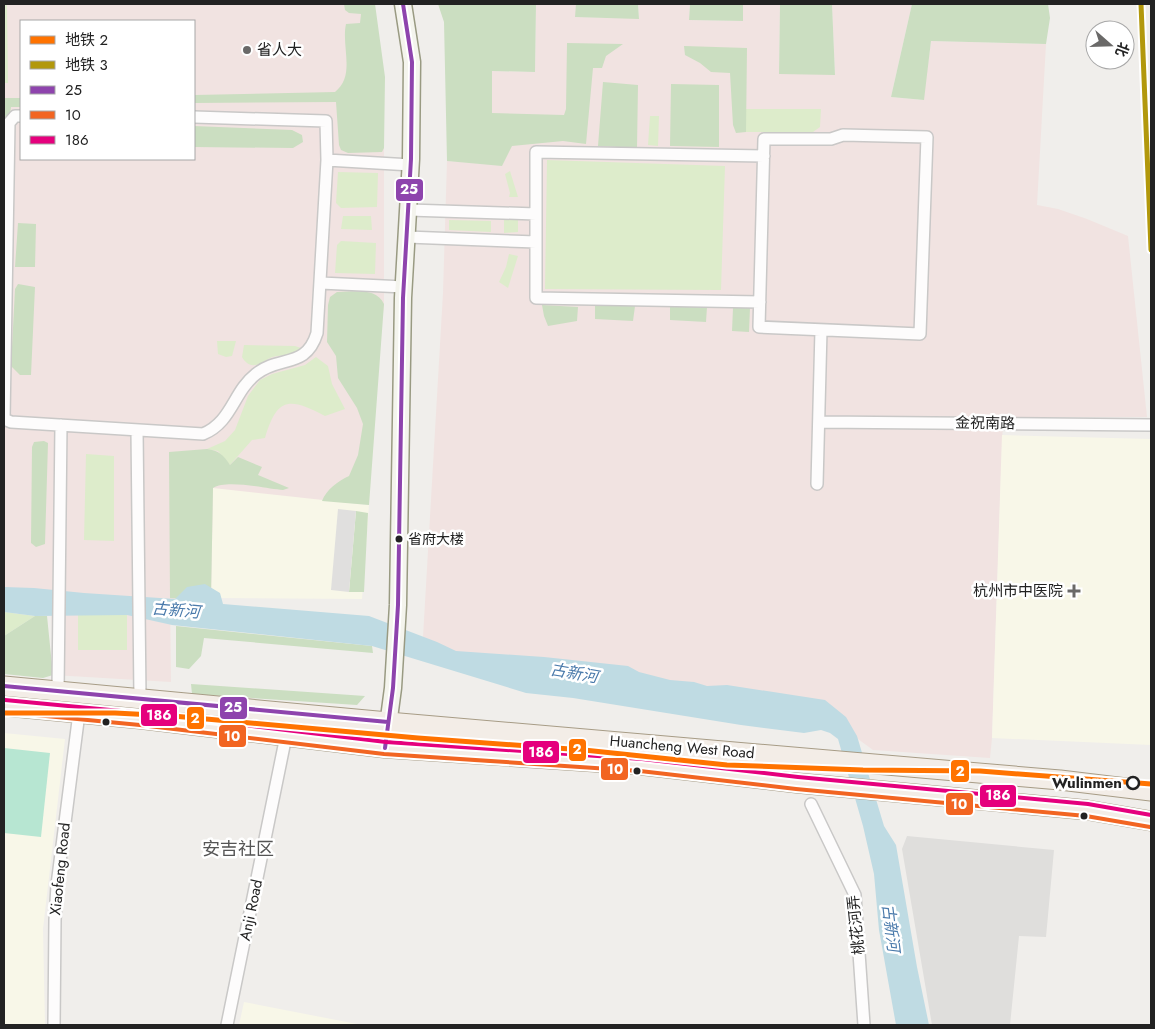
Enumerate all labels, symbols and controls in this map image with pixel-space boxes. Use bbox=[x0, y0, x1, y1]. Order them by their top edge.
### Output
legend bbox=[20, 20, 195, 160]
north arrow bbox=[1085, 20, 1135, 70]
text: 地铁 2 bbox=[65, 29, 108, 51]
place label: 省人大 bbox=[257, 39, 302, 61]
text: 北 bbox=[1110, 39, 1134, 59]
marker: 省人大 bbox=[241, 44, 253, 56]
text: 地铁 3 bbox=[65, 54, 108, 76]
text: 25 bbox=[65, 79, 82, 101]
text: 10 bbox=[65, 104, 81, 126]
text: 186 bbox=[65, 129, 89, 151]
line badge: 25 bbox=[395, 178, 424, 202]
text: 25 bbox=[400, 179, 418, 199]
street label: 金祝南路 bbox=[955, 411, 1015, 435]
place label: 省府大楼 bbox=[408, 529, 464, 549]
marker: 省府大楼 bbox=[394, 534, 404, 544]
place label: 杭州市中医院 bbox=[973, 580, 1063, 602]
marker: 杭州市中医院 bbox=[1067, 584, 1081, 598]
water label: 古新河 bbox=[151, 596, 204, 624]
water label: 古新河 bbox=[548, 658, 603, 689]
line badge: 25 bbox=[219, 696, 248, 720]
text: 25 bbox=[224, 697, 242, 717]
line badge: 186 bbox=[140, 703, 178, 727]
text: 186 bbox=[146, 705, 172, 725]
line badge: 2 bbox=[186, 706, 205, 730]
text: 2 bbox=[190, 708, 200, 728]
unlabelled marker bbox=[101, 717, 111, 727]
line badge: 10 bbox=[218, 724, 247, 748]
text: 10 bbox=[224, 726, 240, 746]
street label: Huancheng West Road bbox=[609, 730, 755, 764]
line badge: 2 bbox=[568, 738, 587, 762]
text: 2 bbox=[572, 739, 582, 759]
line badge: 186 bbox=[522, 740, 560, 764]
text: 186 bbox=[528, 742, 554, 762]
line badge: 10 bbox=[600, 757, 629, 781]
text: 10 bbox=[607, 759, 623, 779]
line badge: 2 bbox=[950, 759, 970, 783]
text: 2 bbox=[955, 761, 965, 781]
unlabelled marker bbox=[632, 766, 642, 776]
place label: Wulinmen bbox=[1052, 772, 1122, 794]
marker: Wulinmen bbox=[1126, 776, 1140, 790]
line badge: 186 bbox=[979, 784, 1017, 808]
text: 186 bbox=[985, 785, 1011, 805]
line badge: 10 bbox=[945, 792, 974, 816]
text: 10 bbox=[951, 794, 967, 814]
unlabelled marker bbox=[1079, 811, 1089, 821]
street label: Xiaofeng Road bbox=[44, 822, 76, 916]
district label: 安吉社区 bbox=[202, 836, 274, 862]
street label: Anji Road bbox=[234, 877, 268, 943]
street label: 桃花河弄 bbox=[842, 894, 870, 956]
water label: 古新河 bbox=[877, 903, 906, 956]

